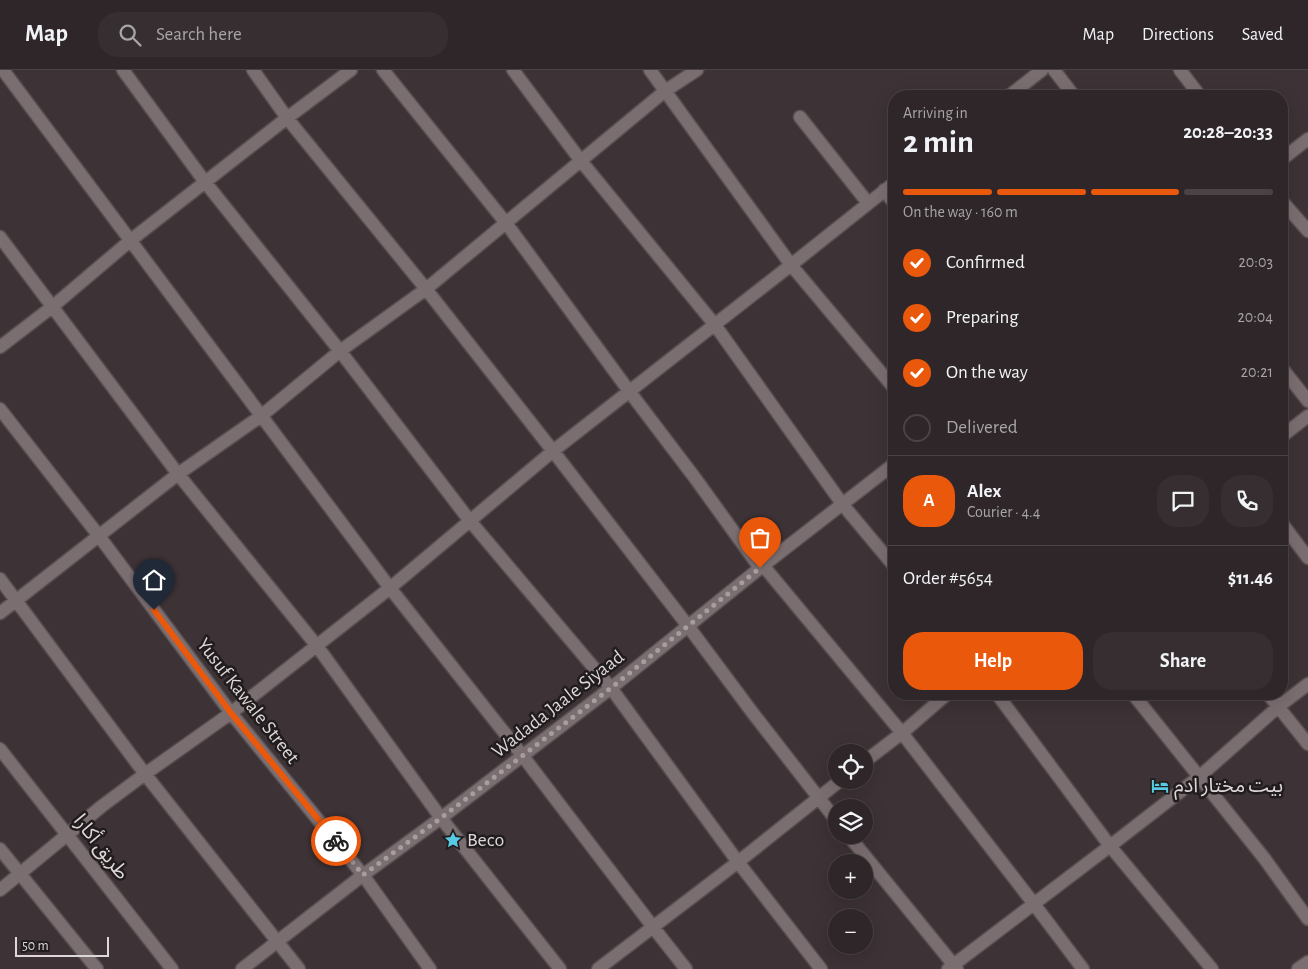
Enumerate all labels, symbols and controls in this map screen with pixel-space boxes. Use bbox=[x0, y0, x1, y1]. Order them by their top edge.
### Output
search box bbox=[98, 12, 448, 57]
icon: search bbox=[116, 21, 144, 49]
text: Map bbox=[25, 22, 68, 46]
text: Search here bbox=[156, 25, 242, 44]
text: Map bbox=[1083, 26, 1114, 44]
text: Directions bbox=[1142, 26, 1214, 44]
text: Saved bbox=[1242, 26, 1283, 44]
text: Arriving in bbox=[903, 105, 968, 121]
text: 20:28–20:33 bbox=[1183, 123, 1273, 142]
text: 2 min bbox=[903, 126, 974, 158]
text: On the way · 160 m bbox=[903, 204, 1018, 220]
icon: check bbox=[903, 249, 931, 277]
text: Confirmed bbox=[946, 253, 1025, 272]
text: 20:03 bbox=[1239, 254, 1273, 270]
icon: check bbox=[903, 304, 931, 332]
text: Preparing bbox=[946, 308, 1019, 327]
text: 20:04 bbox=[1237, 309, 1273, 325]
icon: check bbox=[903, 359, 931, 387]
text: On the way bbox=[946, 363, 1028, 382]
text: 20:21 bbox=[1241, 364, 1273, 380]
text: Delivered bbox=[946, 418, 1018, 437]
button: chat bbox=[1157, 475, 1209, 527]
button: phone bbox=[1221, 475, 1273, 527]
text: Alex bbox=[967, 482, 1001, 501]
text: A bbox=[923, 491, 935, 510]
text: Courier · 4.4 bbox=[967, 504, 1040, 520]
pin bbox=[739, 517, 781, 568]
icon: bag bbox=[746, 524, 774, 552]
pin bbox=[133, 559, 175, 610]
icon: home bbox=[140, 566, 168, 594]
text: Order #5654 bbox=[903, 569, 993, 588]
text: $11.46 bbox=[1228, 569, 1273, 588]
button: Help bbox=[903, 632, 1083, 690]
button: Share bbox=[1093, 632, 1273, 690]
street label: Yusuf Kawale Street bbox=[193, 635, 303, 768]
street label: Wadada Jaale Siyaad bbox=[488, 646, 628, 762]
map controls bbox=[828, 744, 873, 954]
button: locate bbox=[828, 744, 873, 789]
hotel icon: بيت مختار ادم bbox=[1150, 776, 1170, 796]
place label: بيت مختار ادم bbox=[1174, 776, 1283, 800]
button: layers bbox=[828, 799, 873, 844]
street label: طريق أكارا bbox=[68, 809, 134, 885]
courier bbox=[311, 816, 361, 866]
icon: bike bbox=[322, 827, 350, 855]
place icon: Beco bbox=[443, 830, 463, 850]
place label: Beco bbox=[467, 830, 504, 850]
button: + bbox=[828, 854, 873, 899]
button: − bbox=[828, 909, 873, 954]
scale bar bbox=[15, 934, 109, 957]
text: 50 m bbox=[22, 939, 49, 953]

